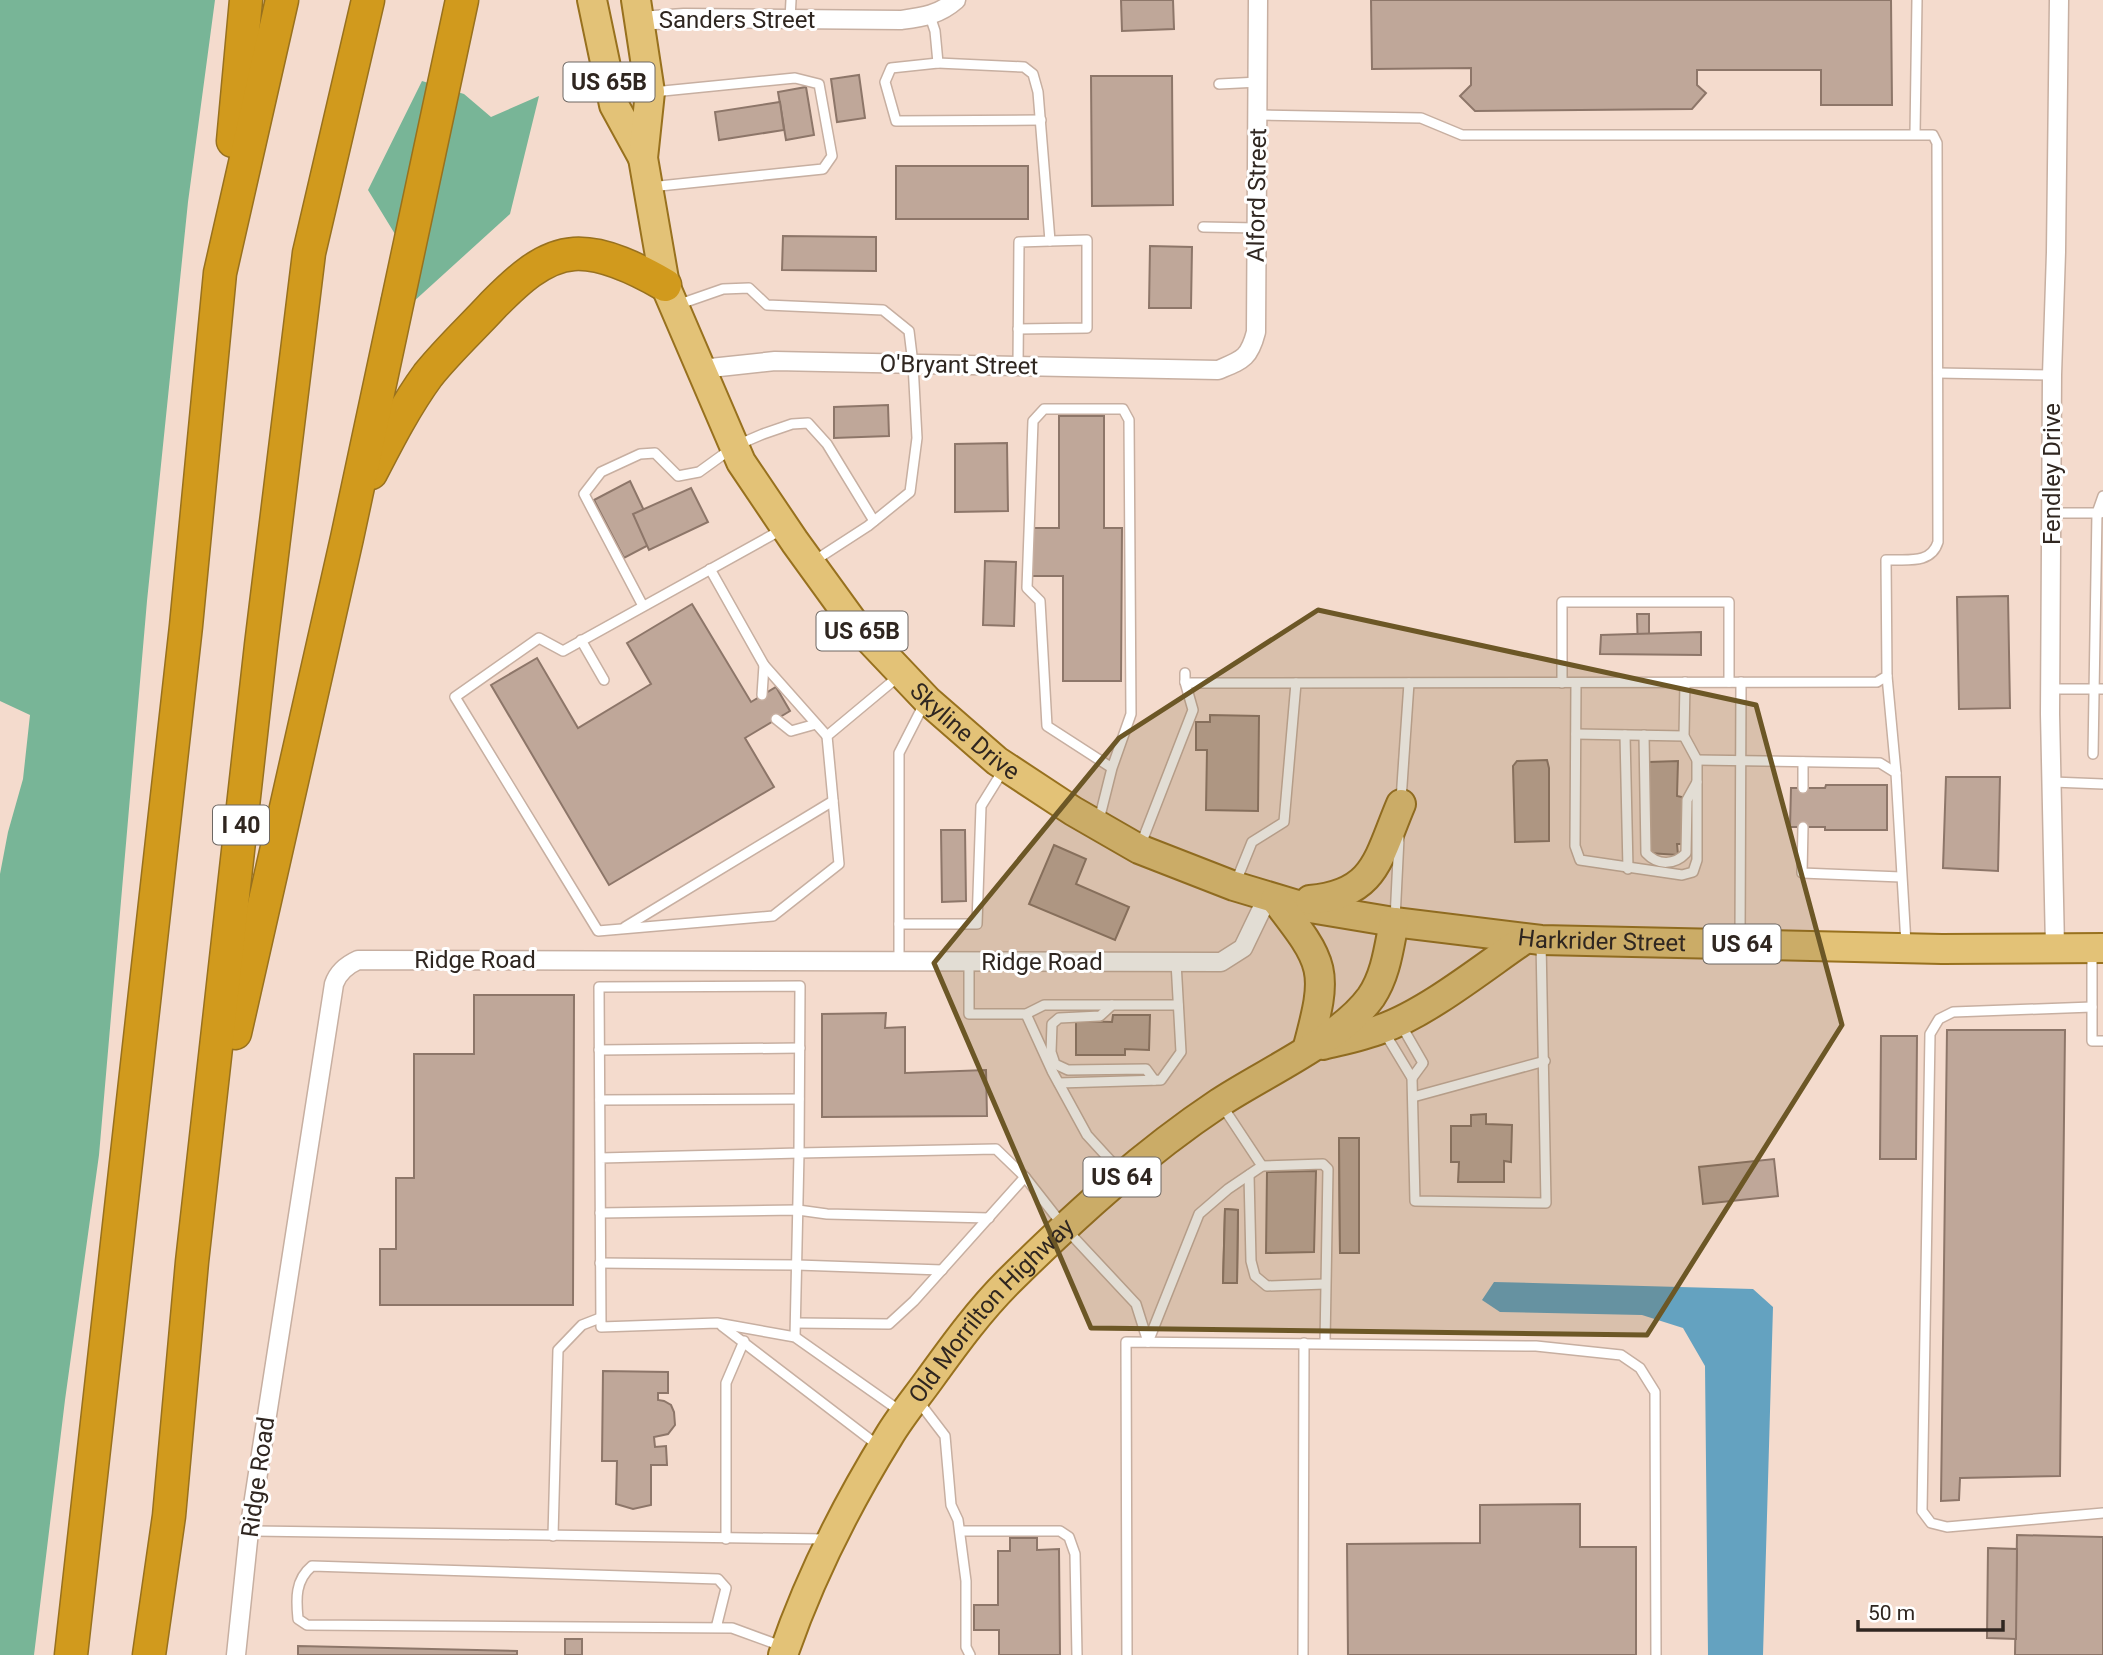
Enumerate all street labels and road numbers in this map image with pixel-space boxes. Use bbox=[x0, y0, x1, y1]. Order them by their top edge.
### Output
street label: Sanders Street bbox=[659, 6, 815, 34]
road number: US 65B bbox=[564, 62, 654, 102]
street label: Alford Street bbox=[1242, 128, 1272, 262]
street label: O'Bryant Street bbox=[879, 350, 1039, 380]
street label: Fendley Drive bbox=[2038, 403, 2066, 545]
road number: US 65B bbox=[816, 611, 908, 650]
street label: Skyline Drive bbox=[904, 677, 1025, 786]
road number: I 40 bbox=[213, 806, 269, 845]
street label: Harkrider Street bbox=[1516, 923, 1686, 957]
road number: US 64 bbox=[1704, 925, 1780, 964]
street label: Ridge Road bbox=[414, 946, 536, 974]
street label: Ridge Road bbox=[981, 948, 1103, 976]
road number: US 64 bbox=[1084, 1158, 1160, 1196]
street label: Old Morrilton Highway bbox=[903, 1212, 1080, 1408]
street label: Ridge Road bbox=[236, 1415, 280, 1539]

